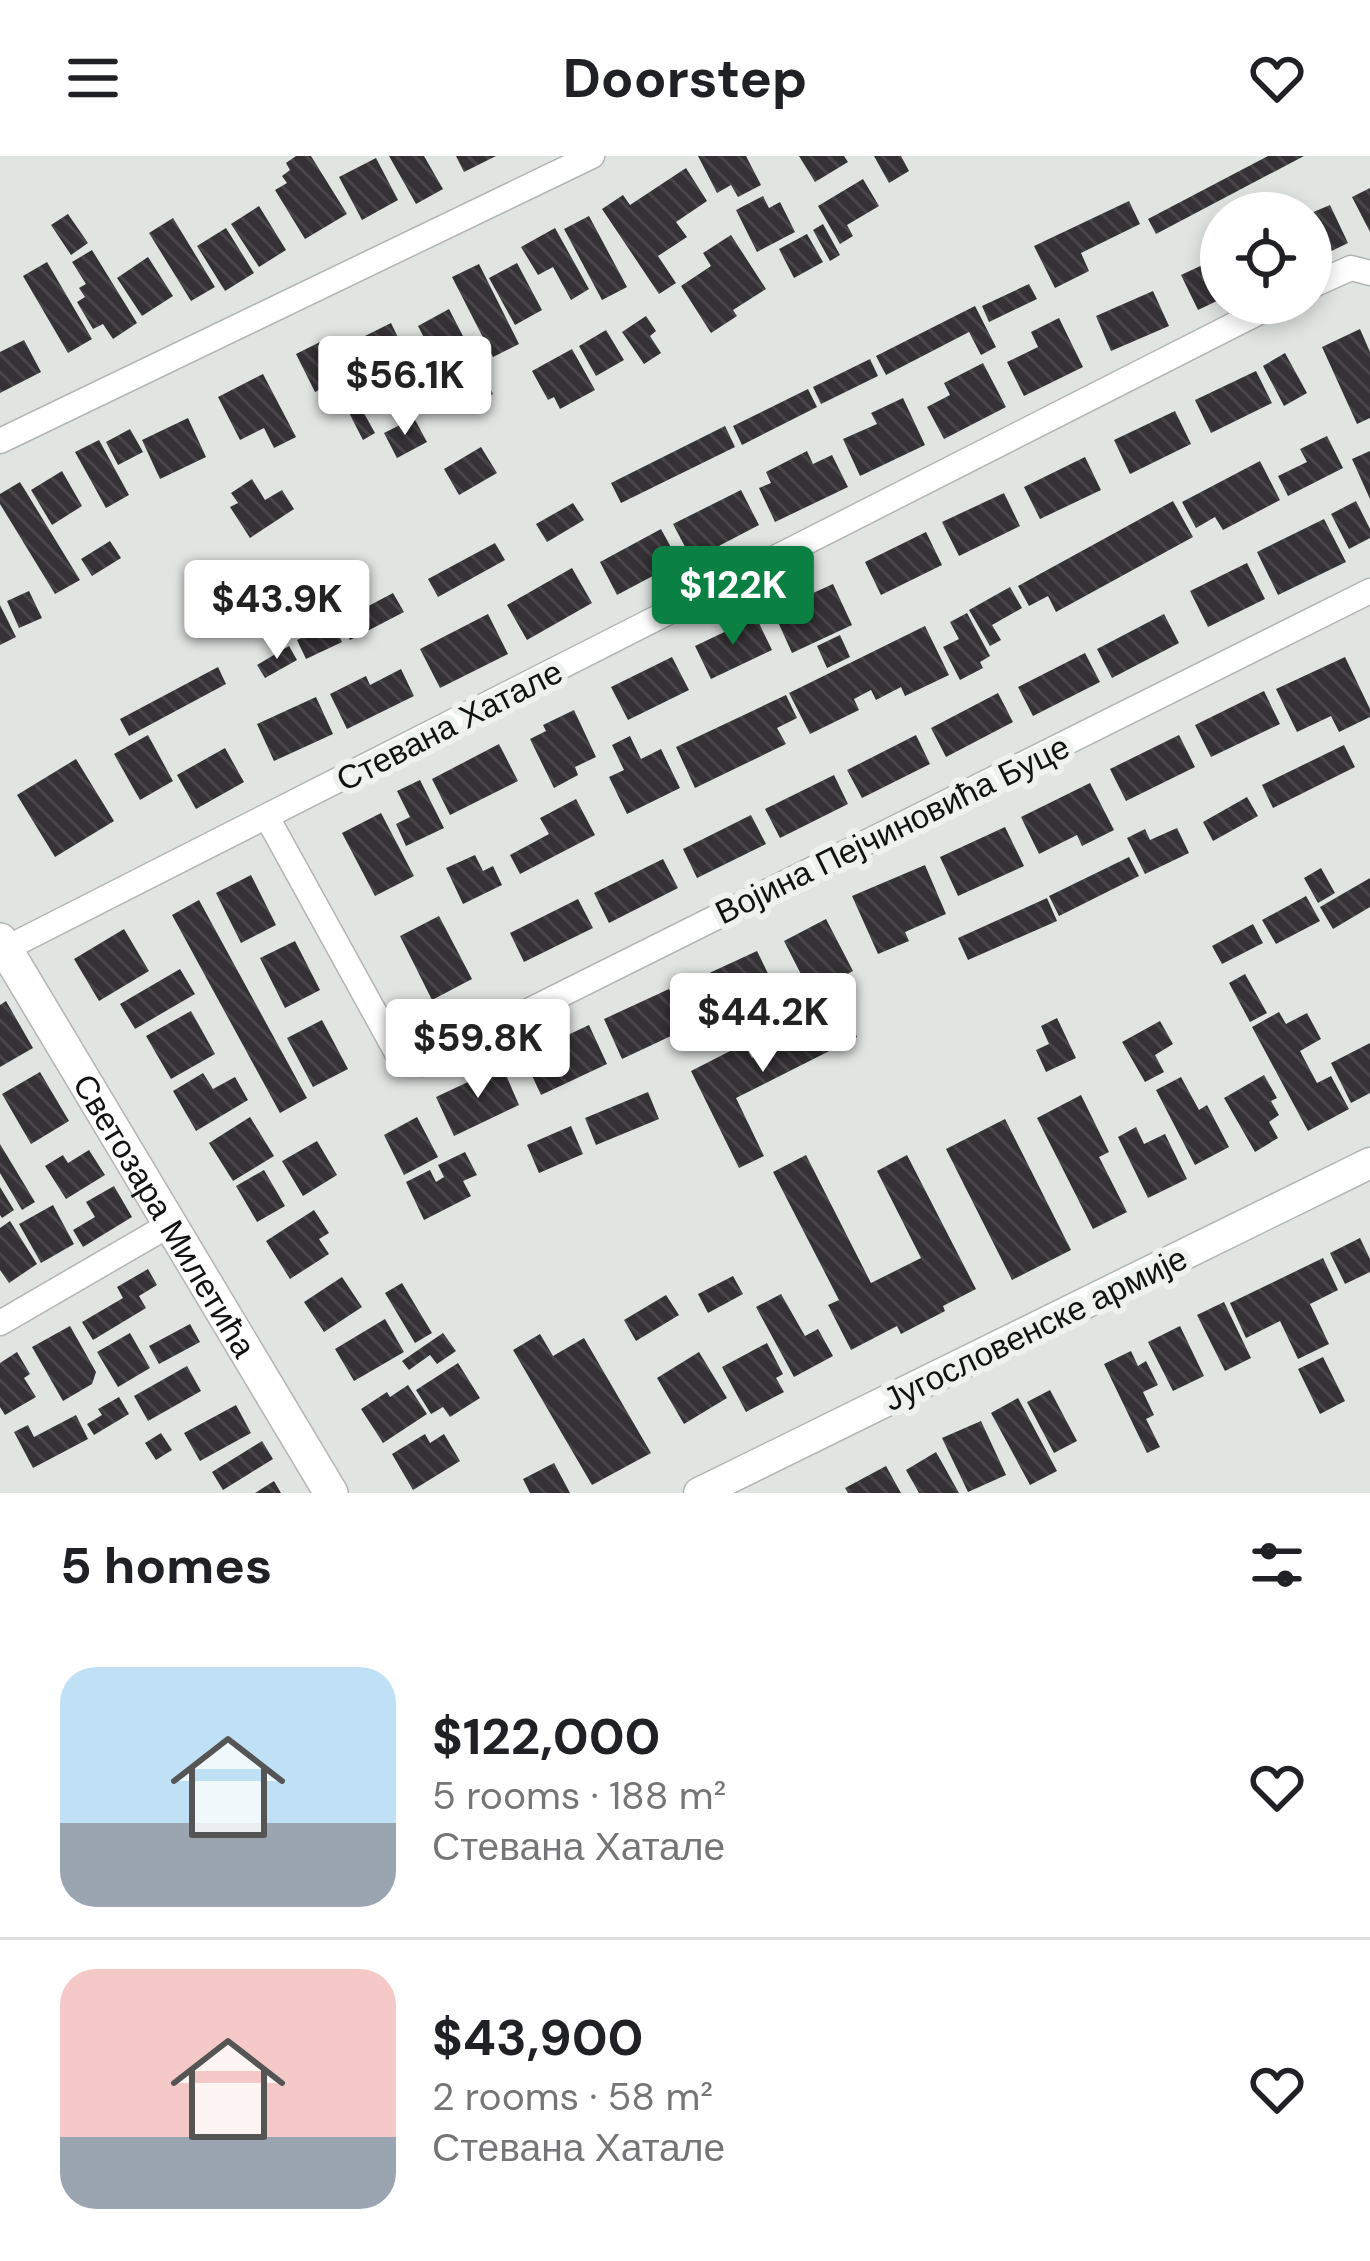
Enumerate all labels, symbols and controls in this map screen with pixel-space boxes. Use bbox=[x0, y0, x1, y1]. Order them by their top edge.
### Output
text: Doorstep bbox=[563, 43, 807, 114]
icon: menu bbox=[60, 45, 126, 111]
icon: heart bbox=[1244, 45, 1310, 111]
map controls bbox=[1200, 192, 1332, 324]
button: locate bbox=[1200, 192, 1332, 324]
pin: $56.1K bbox=[307, 336, 503, 438]
text: $56.1K bbox=[345, 349, 465, 400]
pin: $122K bbox=[649, 546, 817, 648]
text: $122K bbox=[679, 559, 787, 610]
pin: $43.9K bbox=[179, 560, 375, 662]
text: $43.9K bbox=[211, 573, 343, 624]
street label: Стевана Хатале bbox=[329, 650, 570, 801]
street label: Војина Пејчиновића Буце bbox=[708, 725, 1076, 934]
pin: $44.2K bbox=[665, 973, 861, 1075]
text: $44.2K bbox=[697, 986, 829, 1037]
pin: $59.8K bbox=[380, 999, 576, 1101]
text: $59.8K bbox=[413, 1012, 543, 1063]
street label: Светозара Милетића bbox=[63, 1066, 266, 1366]
street label: Југословенске армије bbox=[876, 1236, 1194, 1421]
text: 5 homes bbox=[60, 1532, 272, 1599]
icon: filters bbox=[1244, 1532, 1310, 1598]
text: $122,000 bbox=[432, 1703, 660, 1770]
icon: home bbox=[156, 1715, 300, 1859]
icon: heart bbox=[1244, 1754, 1310, 1820]
text: 5 rooms · 188 m² bbox=[432, 1770, 727, 1821]
text: Стевана Хатале bbox=[432, 1821, 725, 1872]
text: $43,900 bbox=[432, 2004, 643, 2071]
icon: home bbox=[156, 2017, 300, 2161]
icon: heart bbox=[1244, 2056, 1310, 2122]
text: 2 rooms · 58 m² bbox=[432, 2071, 713, 2122]
text: Стевана Хатале bbox=[432, 2122, 725, 2173]

